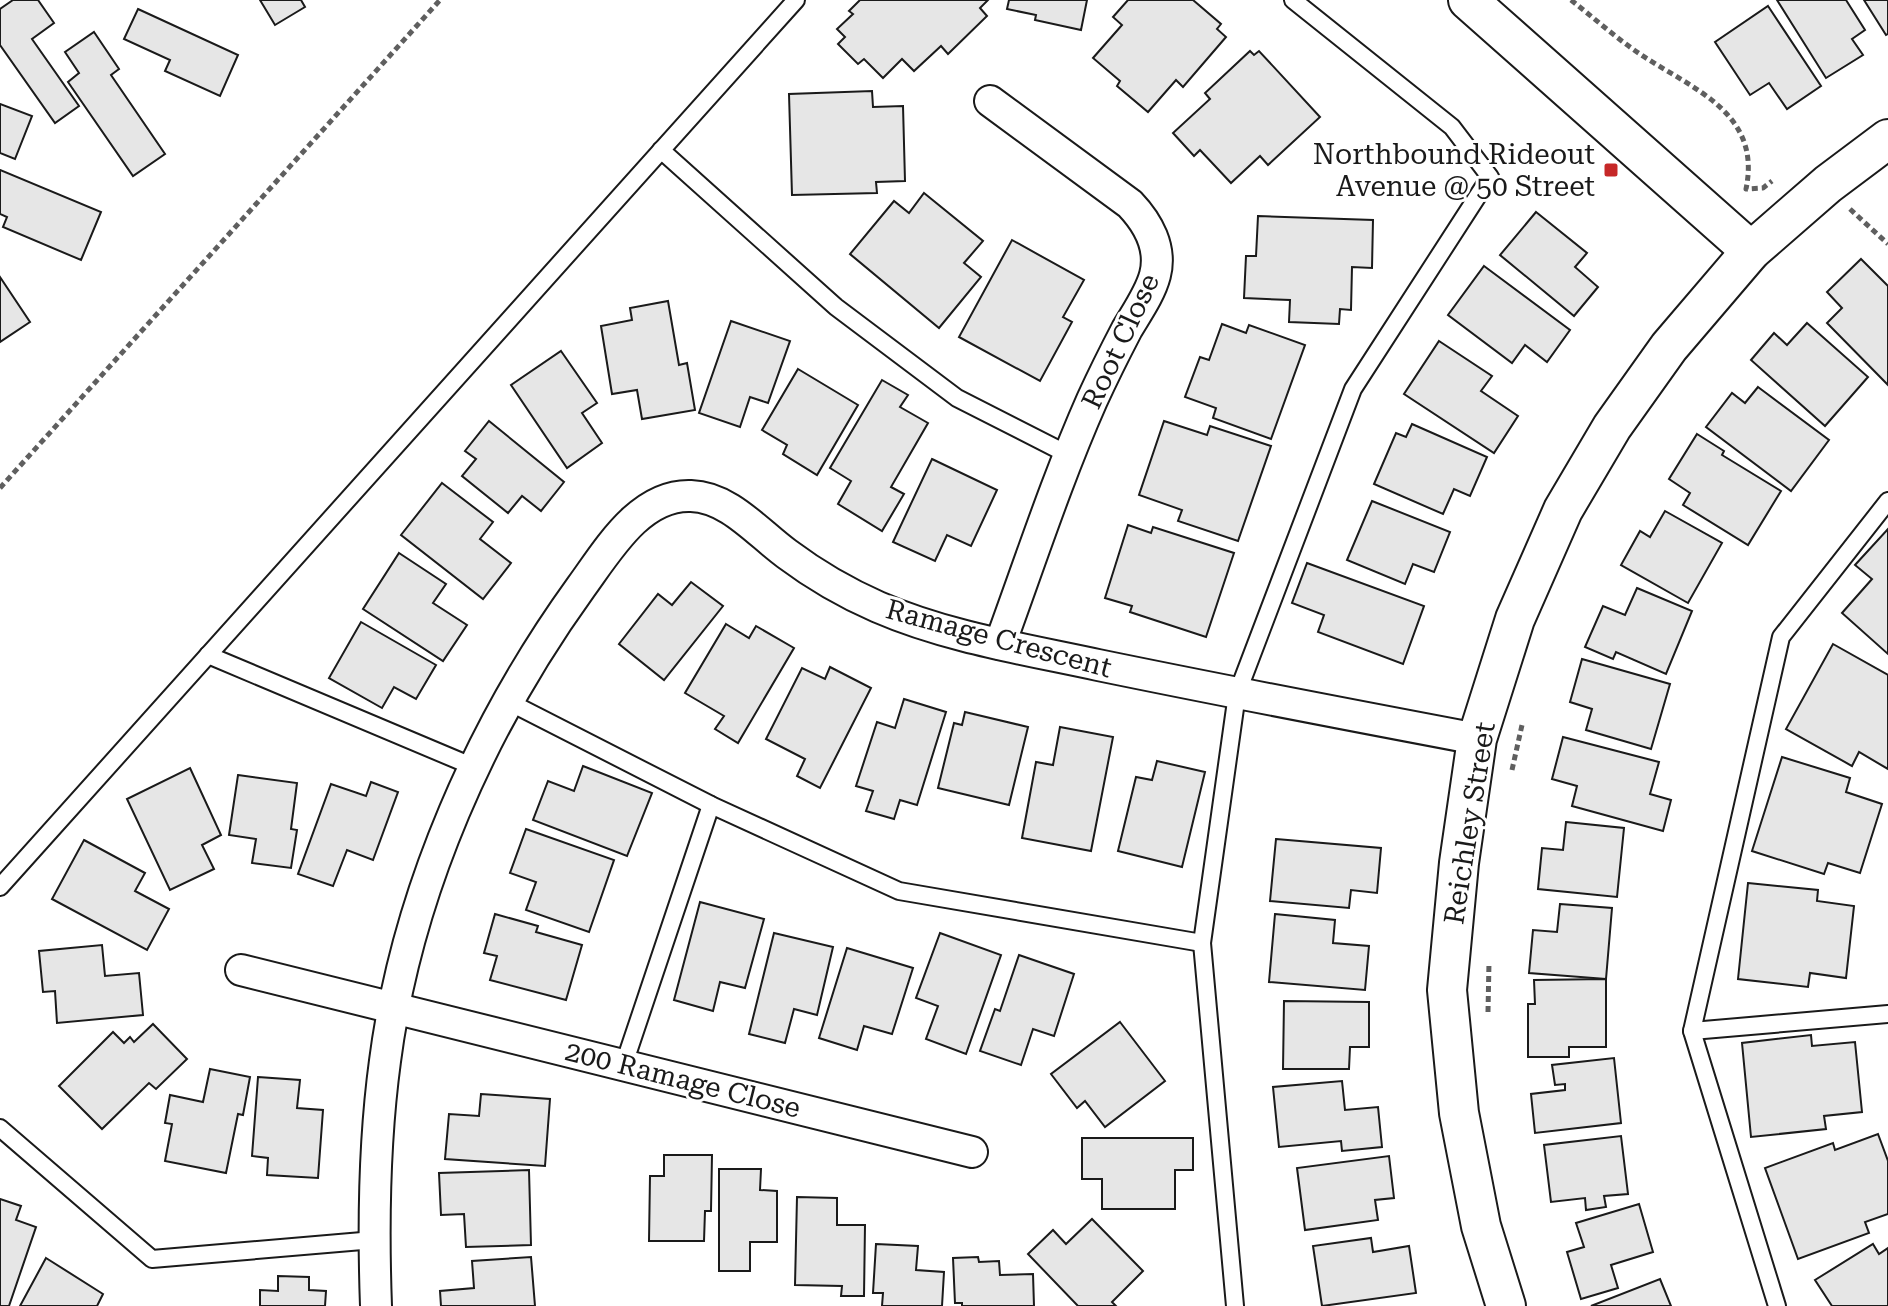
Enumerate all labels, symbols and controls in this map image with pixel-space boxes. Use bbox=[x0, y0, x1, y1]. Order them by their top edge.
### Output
place label: Northbound Rideout Avenue @ 50 Street bbox=[1313, 138, 1595, 203]
marker: Northbound Rideout Avenue @ 50 Street bbox=[1602, 161, 1620, 179]
street label: Root Close bbox=[1075, 268, 1166, 414]
street label: Ramage Crescent bbox=[882, 592, 1115, 684]
street label: Reichley Street bbox=[1437, 720, 1502, 927]
street label: 200 Ramage Close bbox=[562, 1034, 804, 1125]

